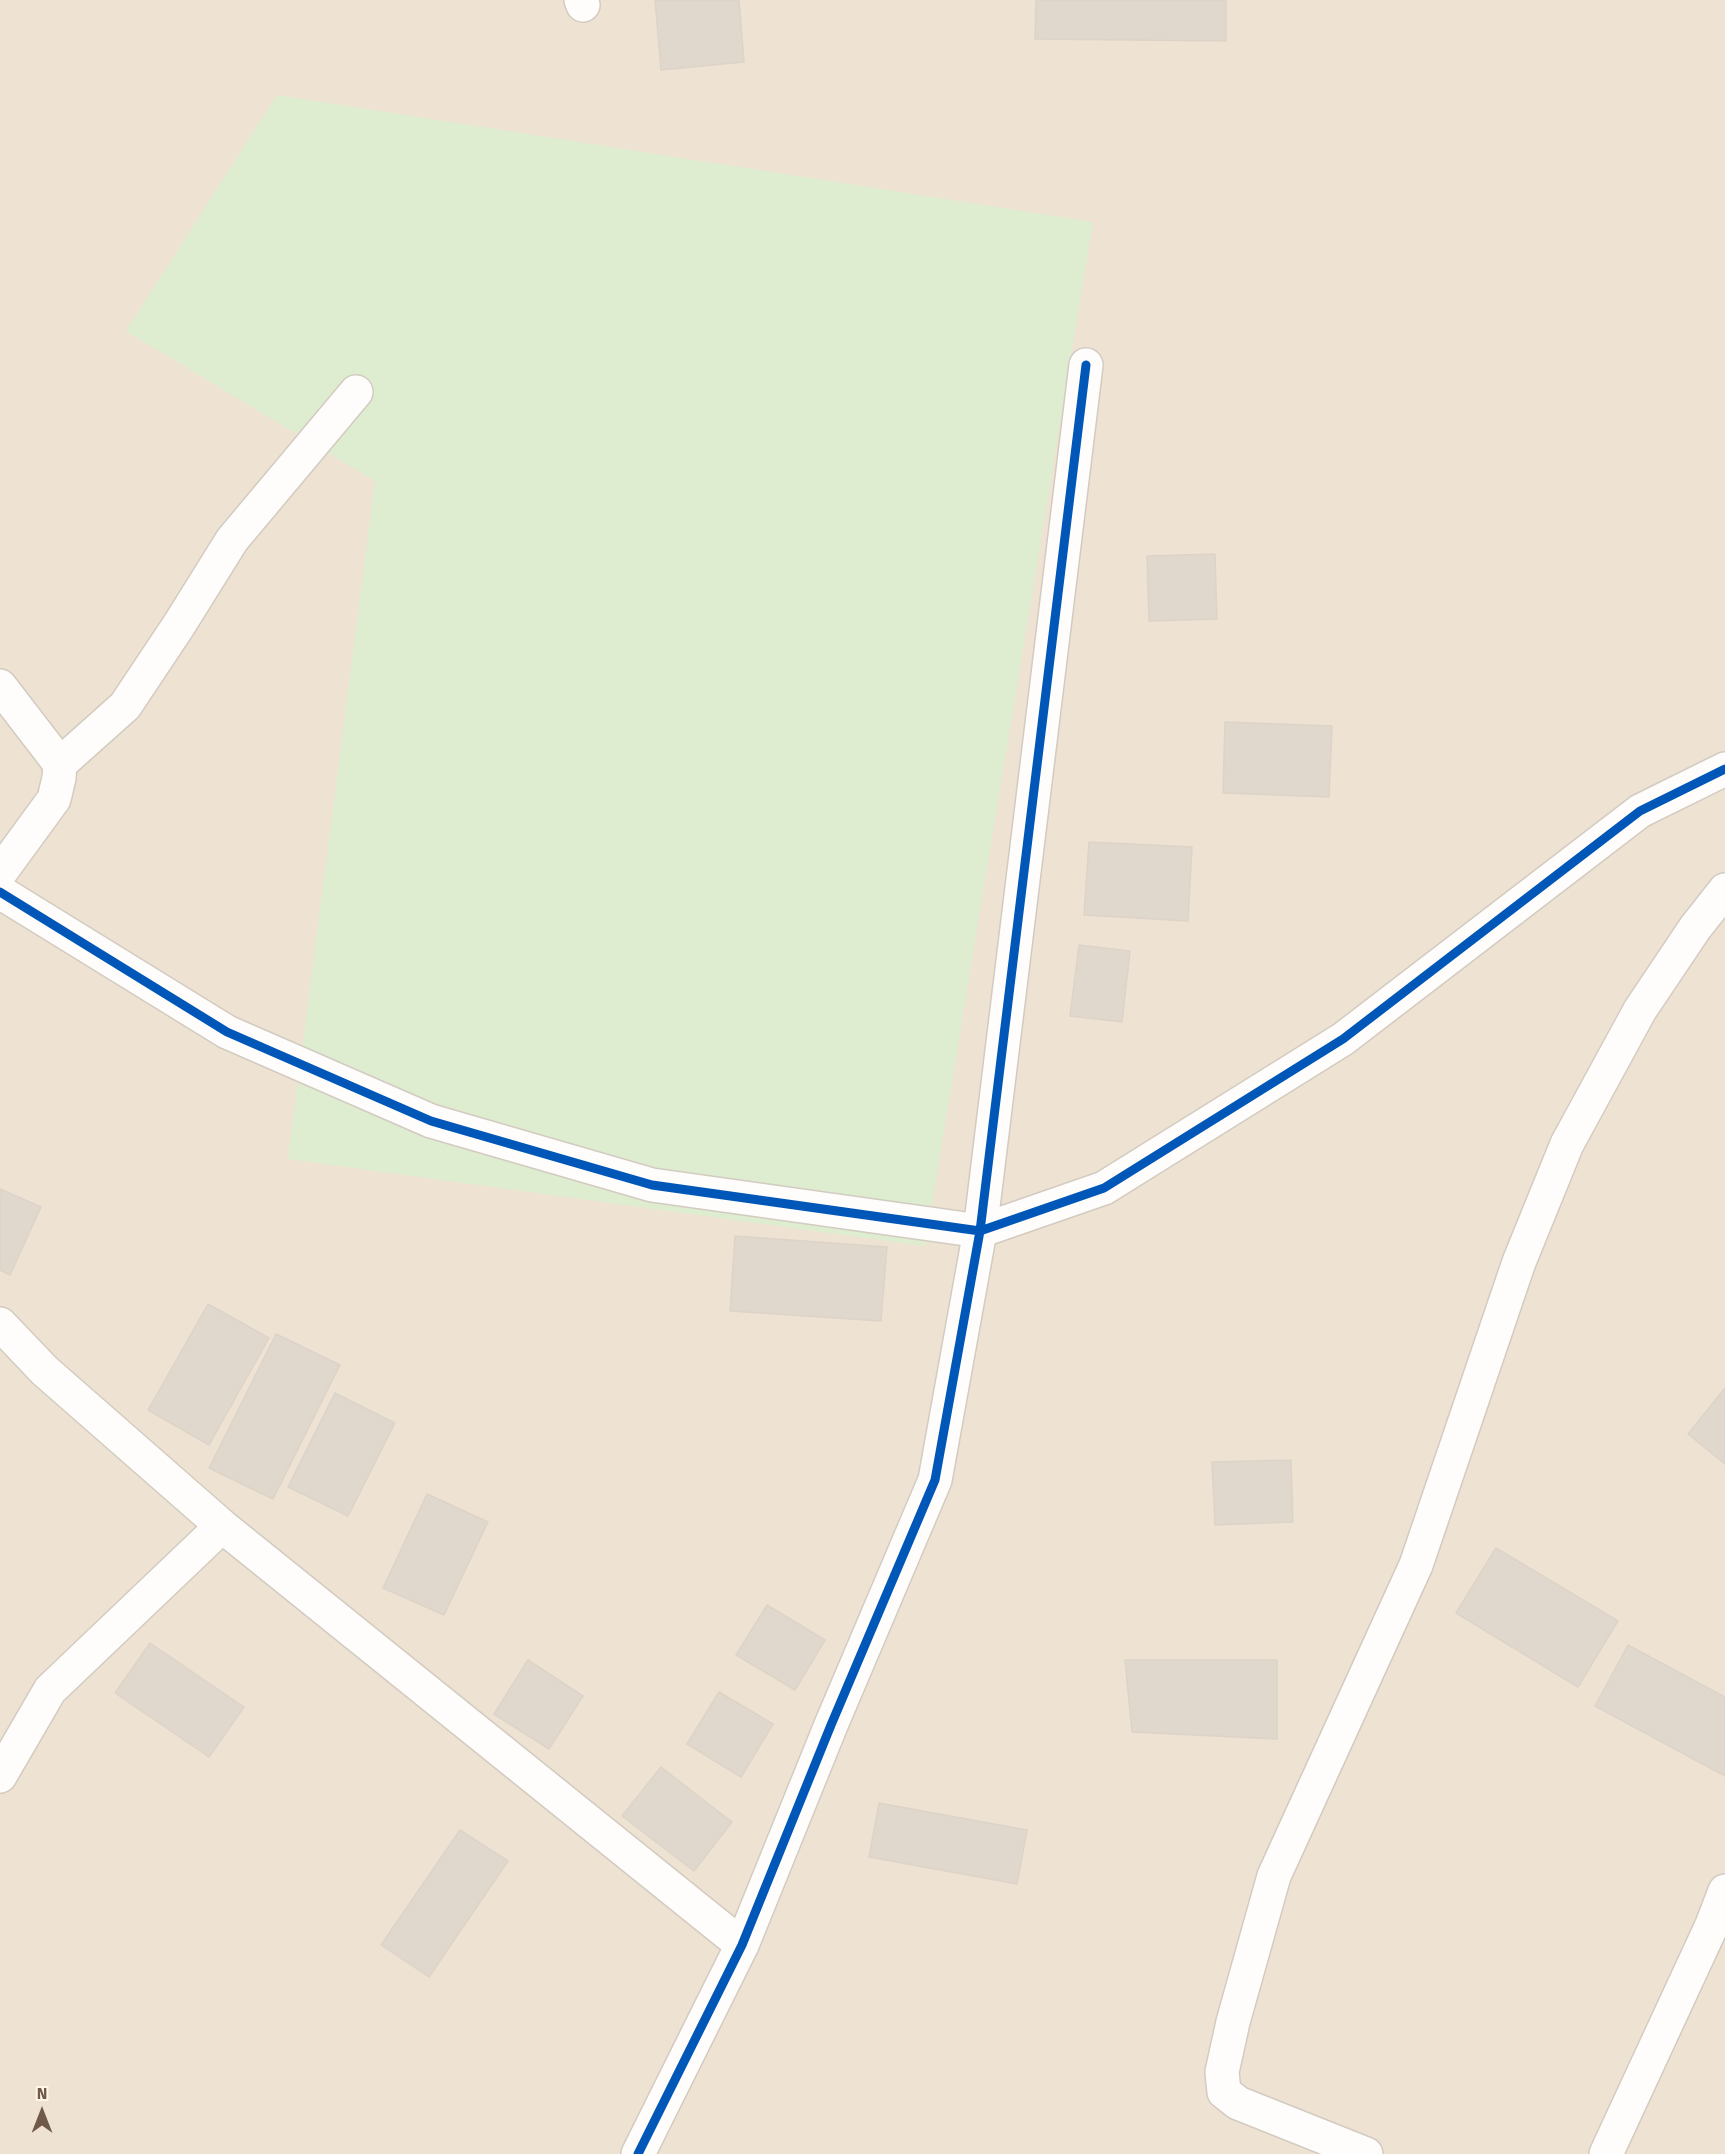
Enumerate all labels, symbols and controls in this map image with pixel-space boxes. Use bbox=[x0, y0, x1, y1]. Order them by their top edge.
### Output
north arrow bbox=[12, 2082, 72, 2142]
text: N bbox=[37, 2084, 47, 2103]

